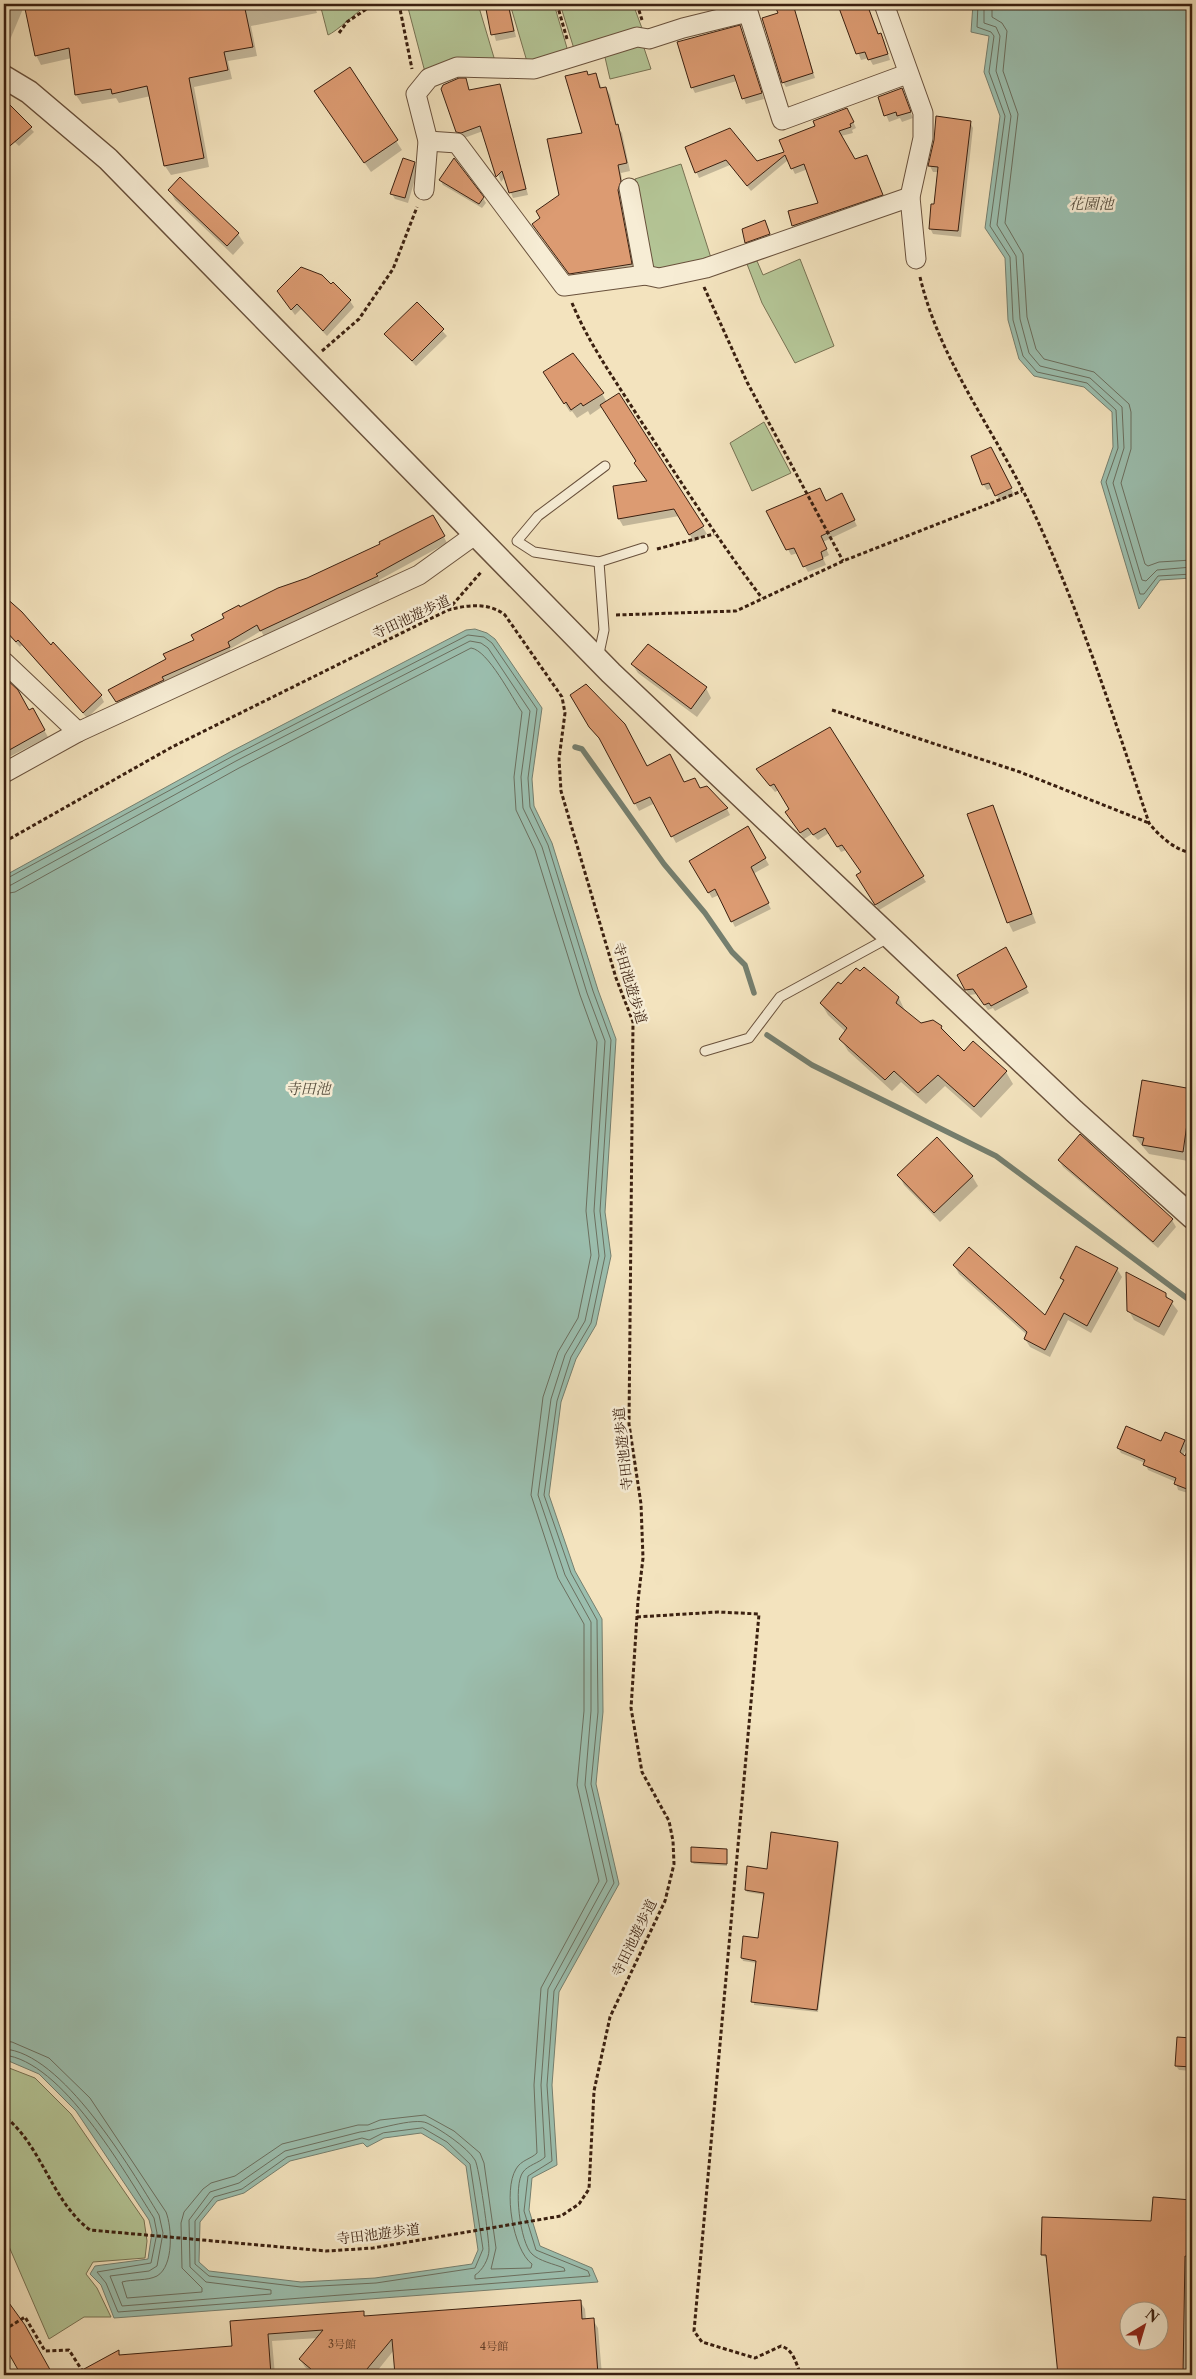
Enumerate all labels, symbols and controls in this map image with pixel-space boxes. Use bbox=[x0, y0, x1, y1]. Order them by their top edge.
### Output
water label: 花園池 bbox=[1068, 194, 1115, 213]
street label: 寺田池遊歩道 bbox=[369, 591, 453, 643]
street label: 寺田池遊歩道 bbox=[609, 940, 651, 1026]
water label: 寺田池 bbox=[285, 1079, 332, 1098]
street label: 寺田池遊歩道 bbox=[610, 1406, 636, 1492]
street label: 寺田池遊歩道 bbox=[607, 1896, 661, 1980]
street label: 寺田池遊歩道 bbox=[335, 2220, 421, 2248]
north arrow bbox=[1118, 2302, 1168, 2352]
text: N bbox=[1142, 2305, 1162, 2327]
house number: 3号館 bbox=[328, 2337, 356, 2351]
house number: 4号館 bbox=[480, 2339, 508, 2353]

